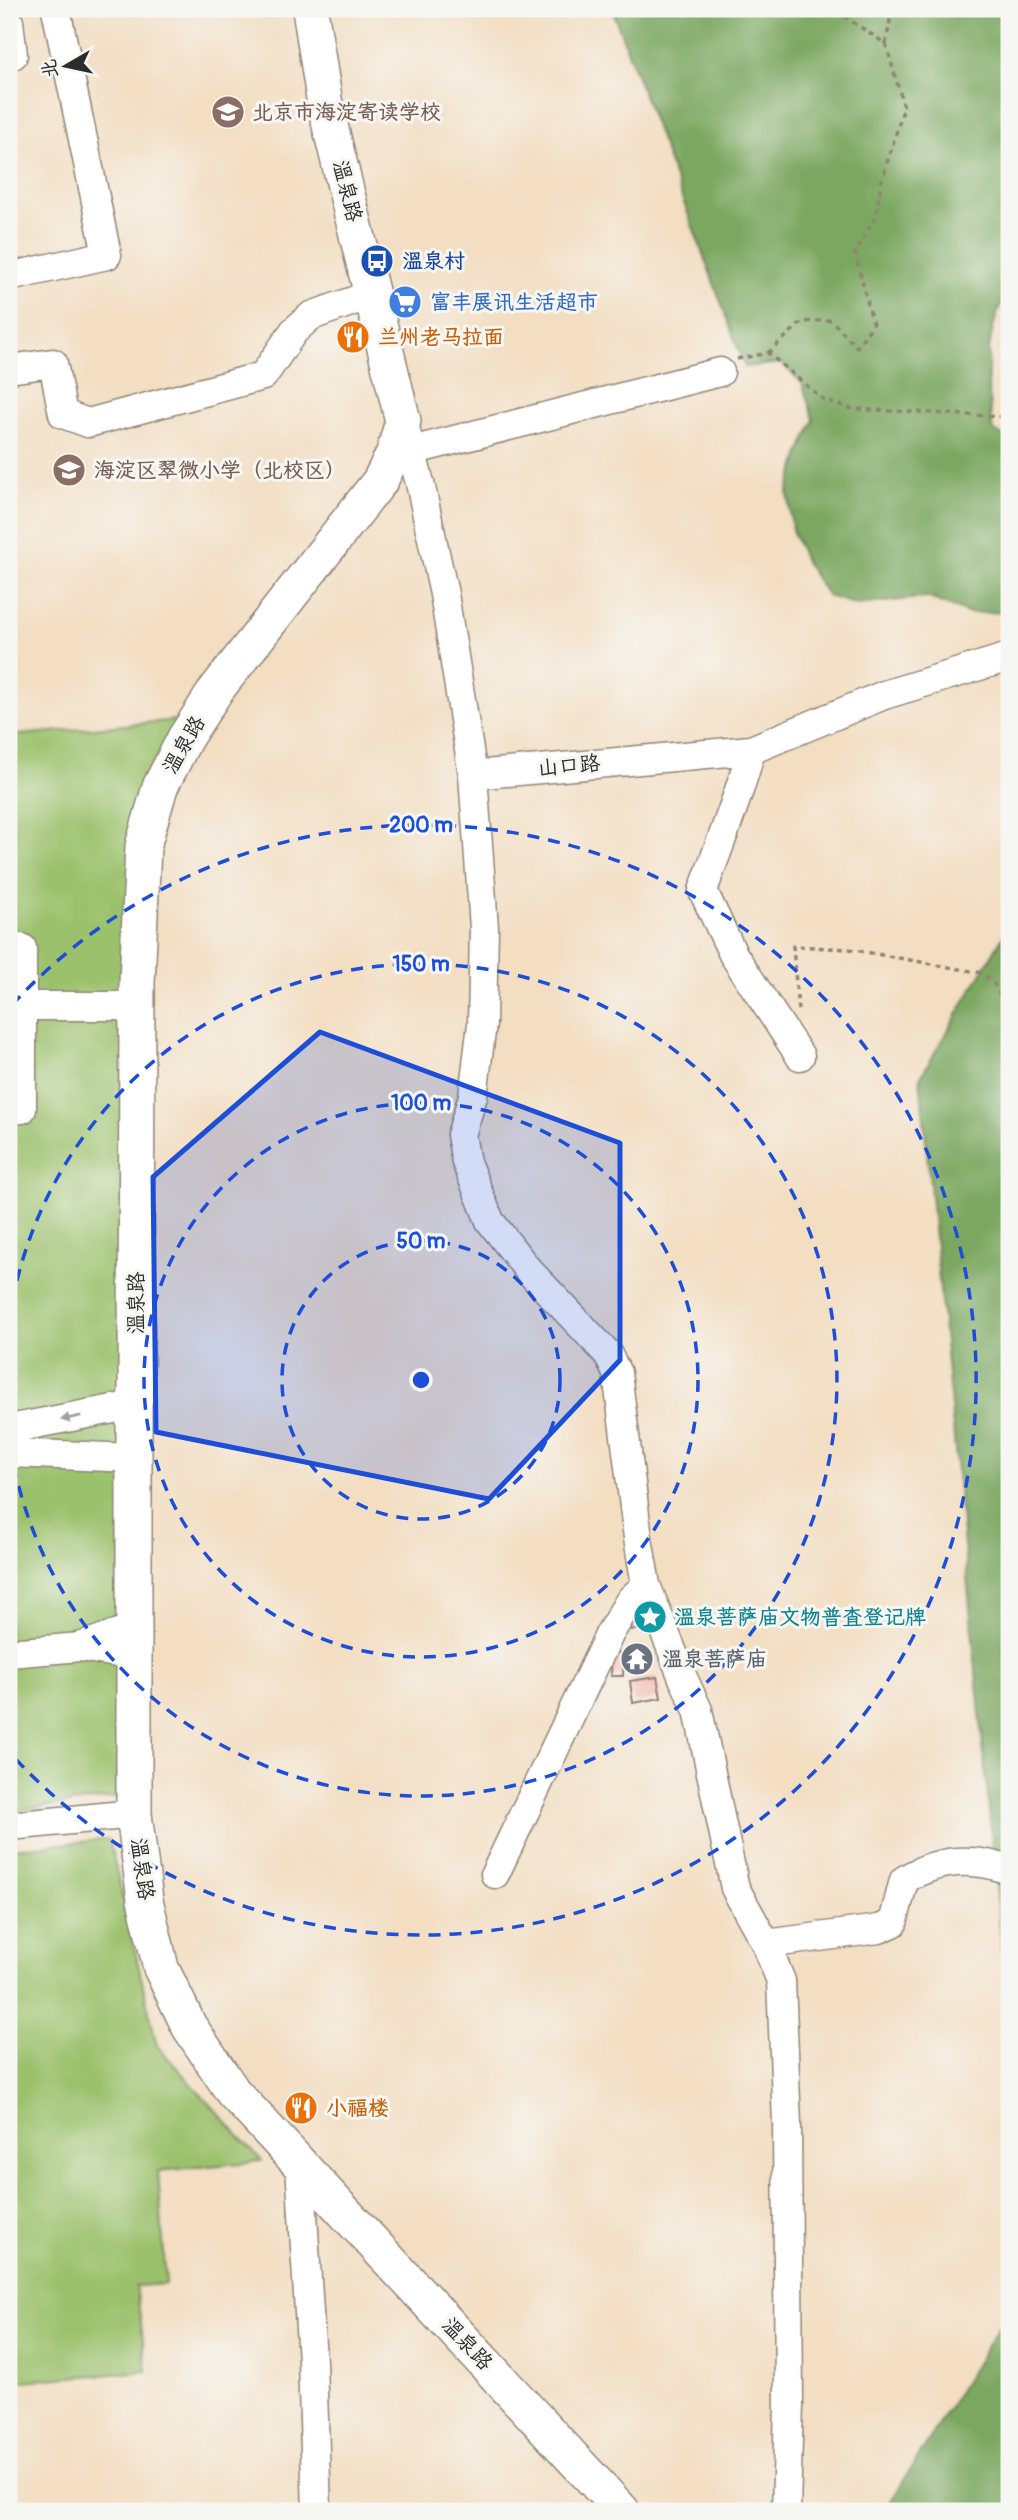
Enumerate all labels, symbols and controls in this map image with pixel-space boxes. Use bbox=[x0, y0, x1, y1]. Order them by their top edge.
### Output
north arrow bbox=[32, 32, 102, 102]
text: 北 bbox=[37, 57, 64, 80]
school or university icon: 北京市海淀寄读学校 bbox=[209, 93, 247, 131]
place label: 北京市海淀寄读学校 bbox=[252, 99, 441, 126]
street label: 温泉路 bbox=[326, 157, 368, 225]
bus stop icon: 温泉村 bbox=[358, 242, 396, 280]
place label: 温泉村 bbox=[402, 248, 465, 275]
supermarket icon: 富丰展讯生活超市 bbox=[386, 283, 424, 321]
place label: 富丰展讯生活超市 bbox=[430, 289, 598, 316]
restaurant icon: 兰州老马拉面 bbox=[334, 318, 372, 356]
place label: 兰州老马拉面 bbox=[378, 324, 504, 351]
school or university icon: 海淀区翠微小学（北校区） bbox=[50, 451, 88, 489]
place label: 海淀区翠微小学（北校区） bbox=[94, 457, 346, 484]
street label: 温泉路 bbox=[157, 711, 211, 779]
street label: 山口路 bbox=[536, 750, 602, 782]
text: 200 m bbox=[389, 812, 453, 839]
text: 150 m bbox=[392, 951, 450, 978]
text: 100 m bbox=[391, 1090, 451, 1117]
text: 50 m bbox=[397, 1228, 446, 1255]
street label: 温泉路 bbox=[123, 1272, 150, 1335]
centre of rings bbox=[409, 1368, 433, 1392]
one-way arrow bbox=[60, 1413, 82, 1424]
place icon: 温泉菩萨庙文物普查登记牌 bbox=[631, 1598, 669, 1636]
place label: 温泉菩萨庙文物普查登记牌 bbox=[674, 1604, 926, 1631]
temple icon: 温泉菩萨庙 bbox=[618, 1640, 656, 1678]
place label: 温泉菩萨庙 bbox=[662, 1646, 767, 1673]
street label: 温泉路 bbox=[124, 1836, 160, 1902]
restaurant icon: 小福楼 bbox=[282, 2089, 320, 2127]
place label: 小福楼 bbox=[326, 2095, 389, 2122]
street label: 温泉路 bbox=[436, 2312, 498, 2376]

